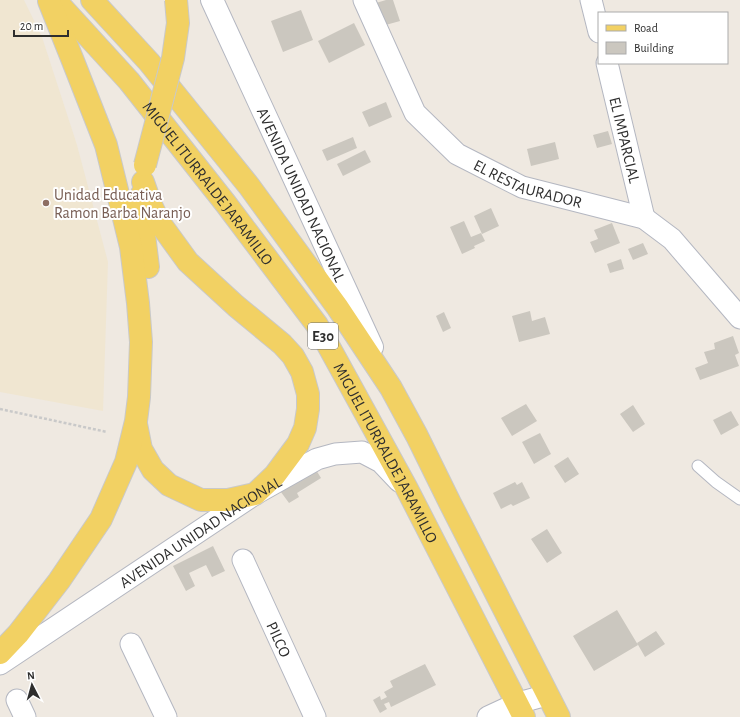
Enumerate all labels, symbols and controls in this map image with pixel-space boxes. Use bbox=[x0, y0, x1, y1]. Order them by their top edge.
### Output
scale bar bbox=[14, 12, 68, 38]
legend bbox=[598, 12, 728, 64]
text: 20 m bbox=[20, 20, 43, 32]
text: Road bbox=[634, 22, 658, 34]
text: Building bbox=[634, 42, 674, 54]
street label: EL IMPARCIAL bbox=[606, 95, 642, 185]
street label: MIGUEL ITURRALDE JARAMILLO bbox=[139, 99, 276, 268]
street label: AVENIDA UNIDAD NACIONAL bbox=[254, 105, 348, 285]
street label: EL RESTAURADOR bbox=[471, 157, 584, 211]
place label: Unidad Educativa Ramon Barba Naranjo bbox=[54, 187, 191, 222]
marker: Unidad Educativa Ramon Barba Naranjo bbox=[41, 198, 51, 208]
road number: E30 bbox=[308, 323, 338, 349]
street label: MIGUEL ITURRALDE JARAMILLO bbox=[330, 360, 440, 546]
street label: AVENIDA UNIDAD NACIONAL bbox=[117, 474, 285, 591]
street label: PILCO bbox=[263, 619, 293, 660]
north arrow bbox=[12, 665, 52, 705]
text: N bbox=[27, 670, 35, 681]

